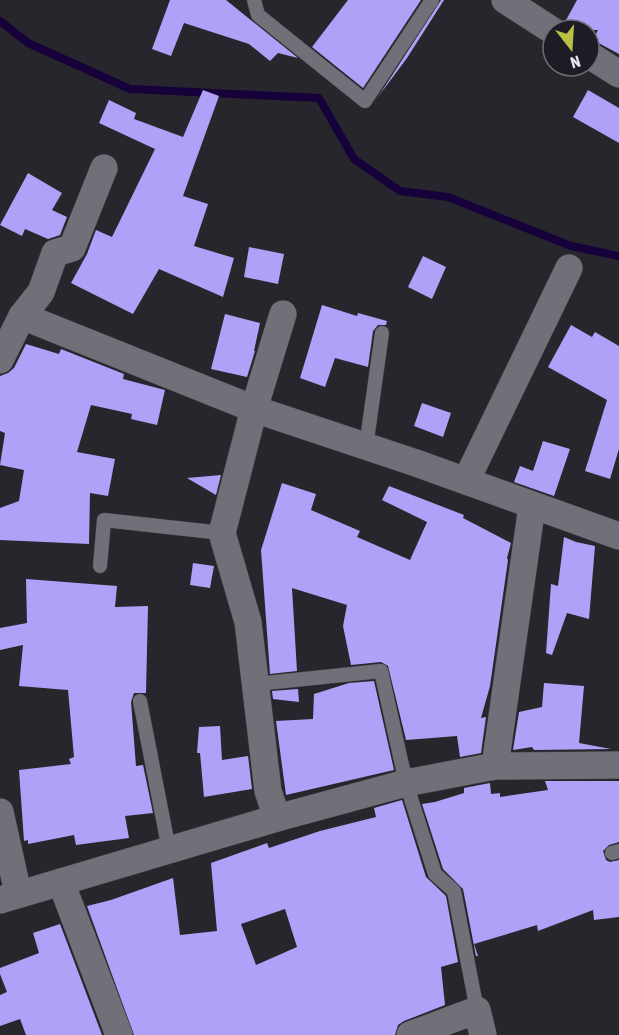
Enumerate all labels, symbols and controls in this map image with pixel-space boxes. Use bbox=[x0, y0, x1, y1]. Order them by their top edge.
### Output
north arrow bbox=[541, 18, 601, 78]
text: N bbox=[568, 52, 583, 72]

